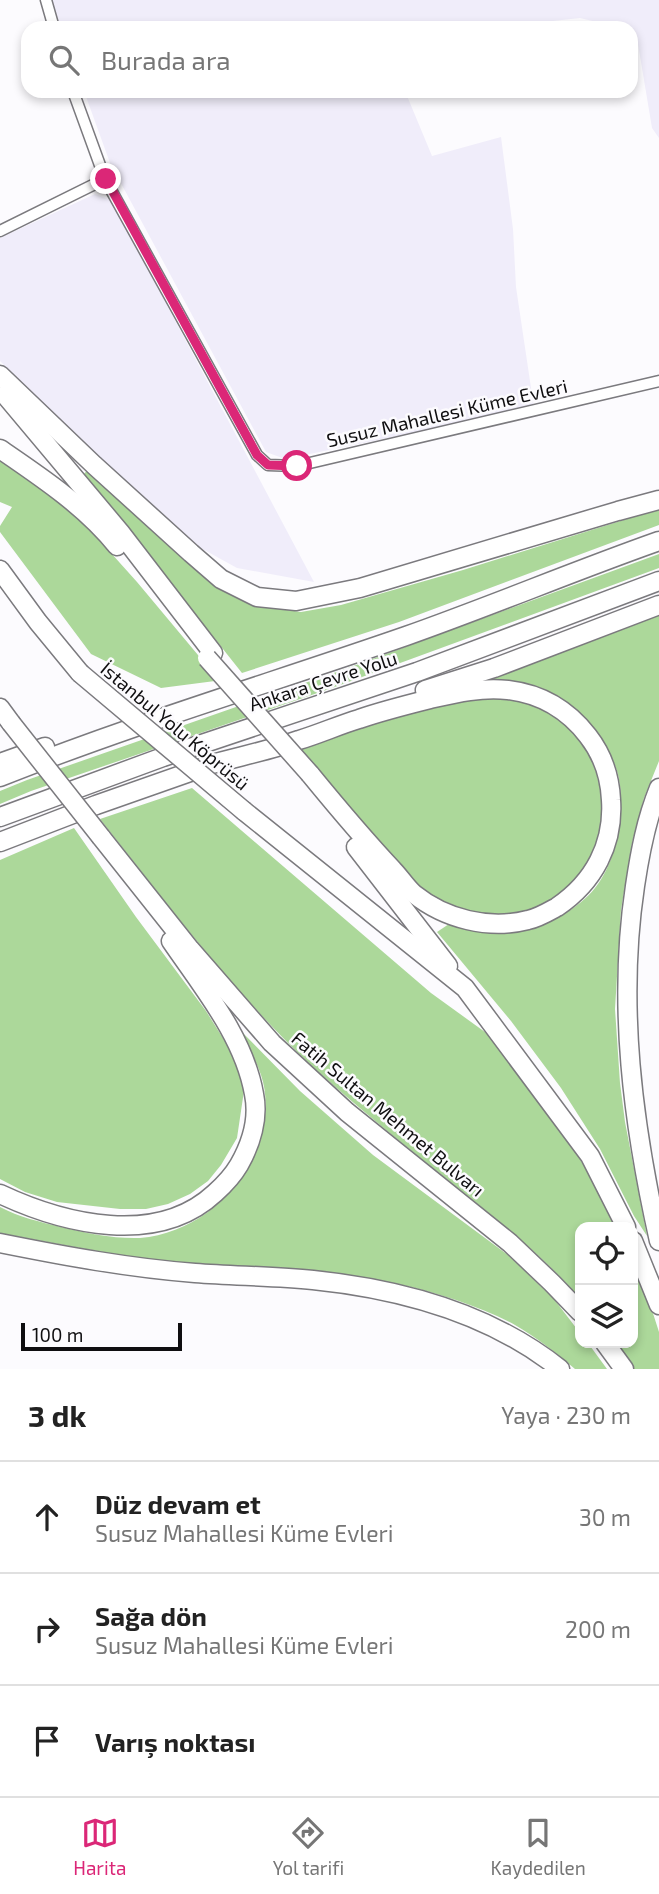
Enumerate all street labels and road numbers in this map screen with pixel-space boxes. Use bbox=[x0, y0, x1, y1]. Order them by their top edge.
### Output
street label: Susuz Mahallesi Küme Evleri bbox=[324, 374, 570, 451]
street label: Ankara Çevre Yolu bbox=[246, 646, 400, 716]
street label: İstanbul Yolu Köprüsü bbox=[96, 657, 254, 794]
street label: Fatih Sultan Mehmet Bulvarı bbox=[287, 1026, 489, 1201]

